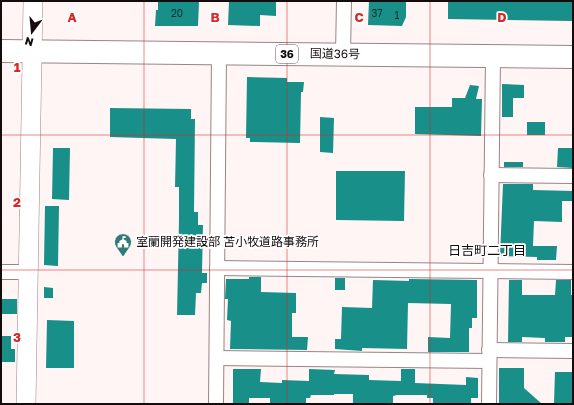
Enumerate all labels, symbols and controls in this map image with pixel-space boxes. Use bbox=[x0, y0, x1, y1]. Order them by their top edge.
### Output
house number: 20 bbox=[171, 7, 183, 19]
house number: 37 bbox=[371, 7, 383, 19]
text: A bbox=[67, 9, 77, 25]
text: B bbox=[210, 9, 220, 25]
text: C bbox=[354, 9, 364, 25]
house number: 1 bbox=[395, 9, 400, 21]
text: D bbox=[497, 9, 507, 25]
north arrow bbox=[12, 12, 52, 52]
text: N bbox=[23, 35, 35, 49]
road number: 36 bbox=[276, 45, 298, 63]
street label: 国道36号 bbox=[310, 46, 360, 61]
text: 1 bbox=[14, 59, 21, 75]
text: 2 bbox=[13, 194, 21, 210]
public building icon: 室蘭開発建設部 苫小牧道路事務所 bbox=[113, 232, 133, 257]
place label: 室蘭開発建設部 苫小牧道路事務所 bbox=[136, 234, 319, 249]
district label: 日吉町二丁目 bbox=[448, 242, 526, 258]
text: 3 bbox=[13, 329, 21, 345]

